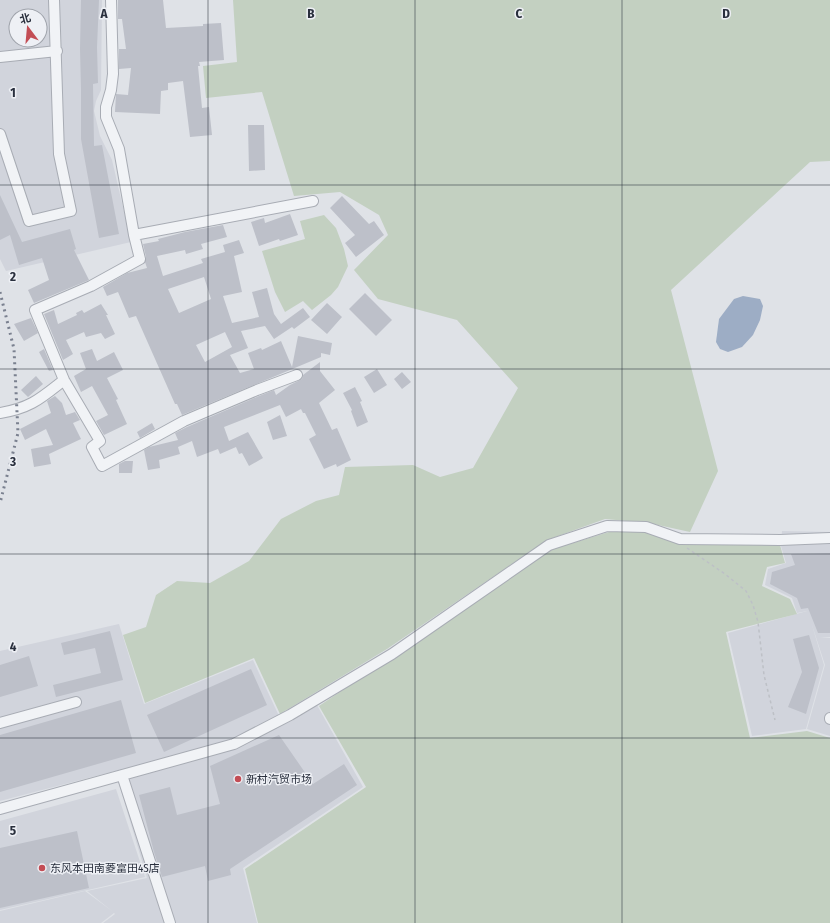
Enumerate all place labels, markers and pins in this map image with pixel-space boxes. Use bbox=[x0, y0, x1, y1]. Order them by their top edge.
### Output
place label: 新村汽贸市场 bbox=[246, 773, 312, 786]
marker: 新村汽贸市场 bbox=[233, 774, 243, 784]
place label: 东风本田南菱富田4S店 bbox=[50, 862, 160, 875]
marker: 东风本田南菱富田4S店 bbox=[37, 863, 47, 873]

